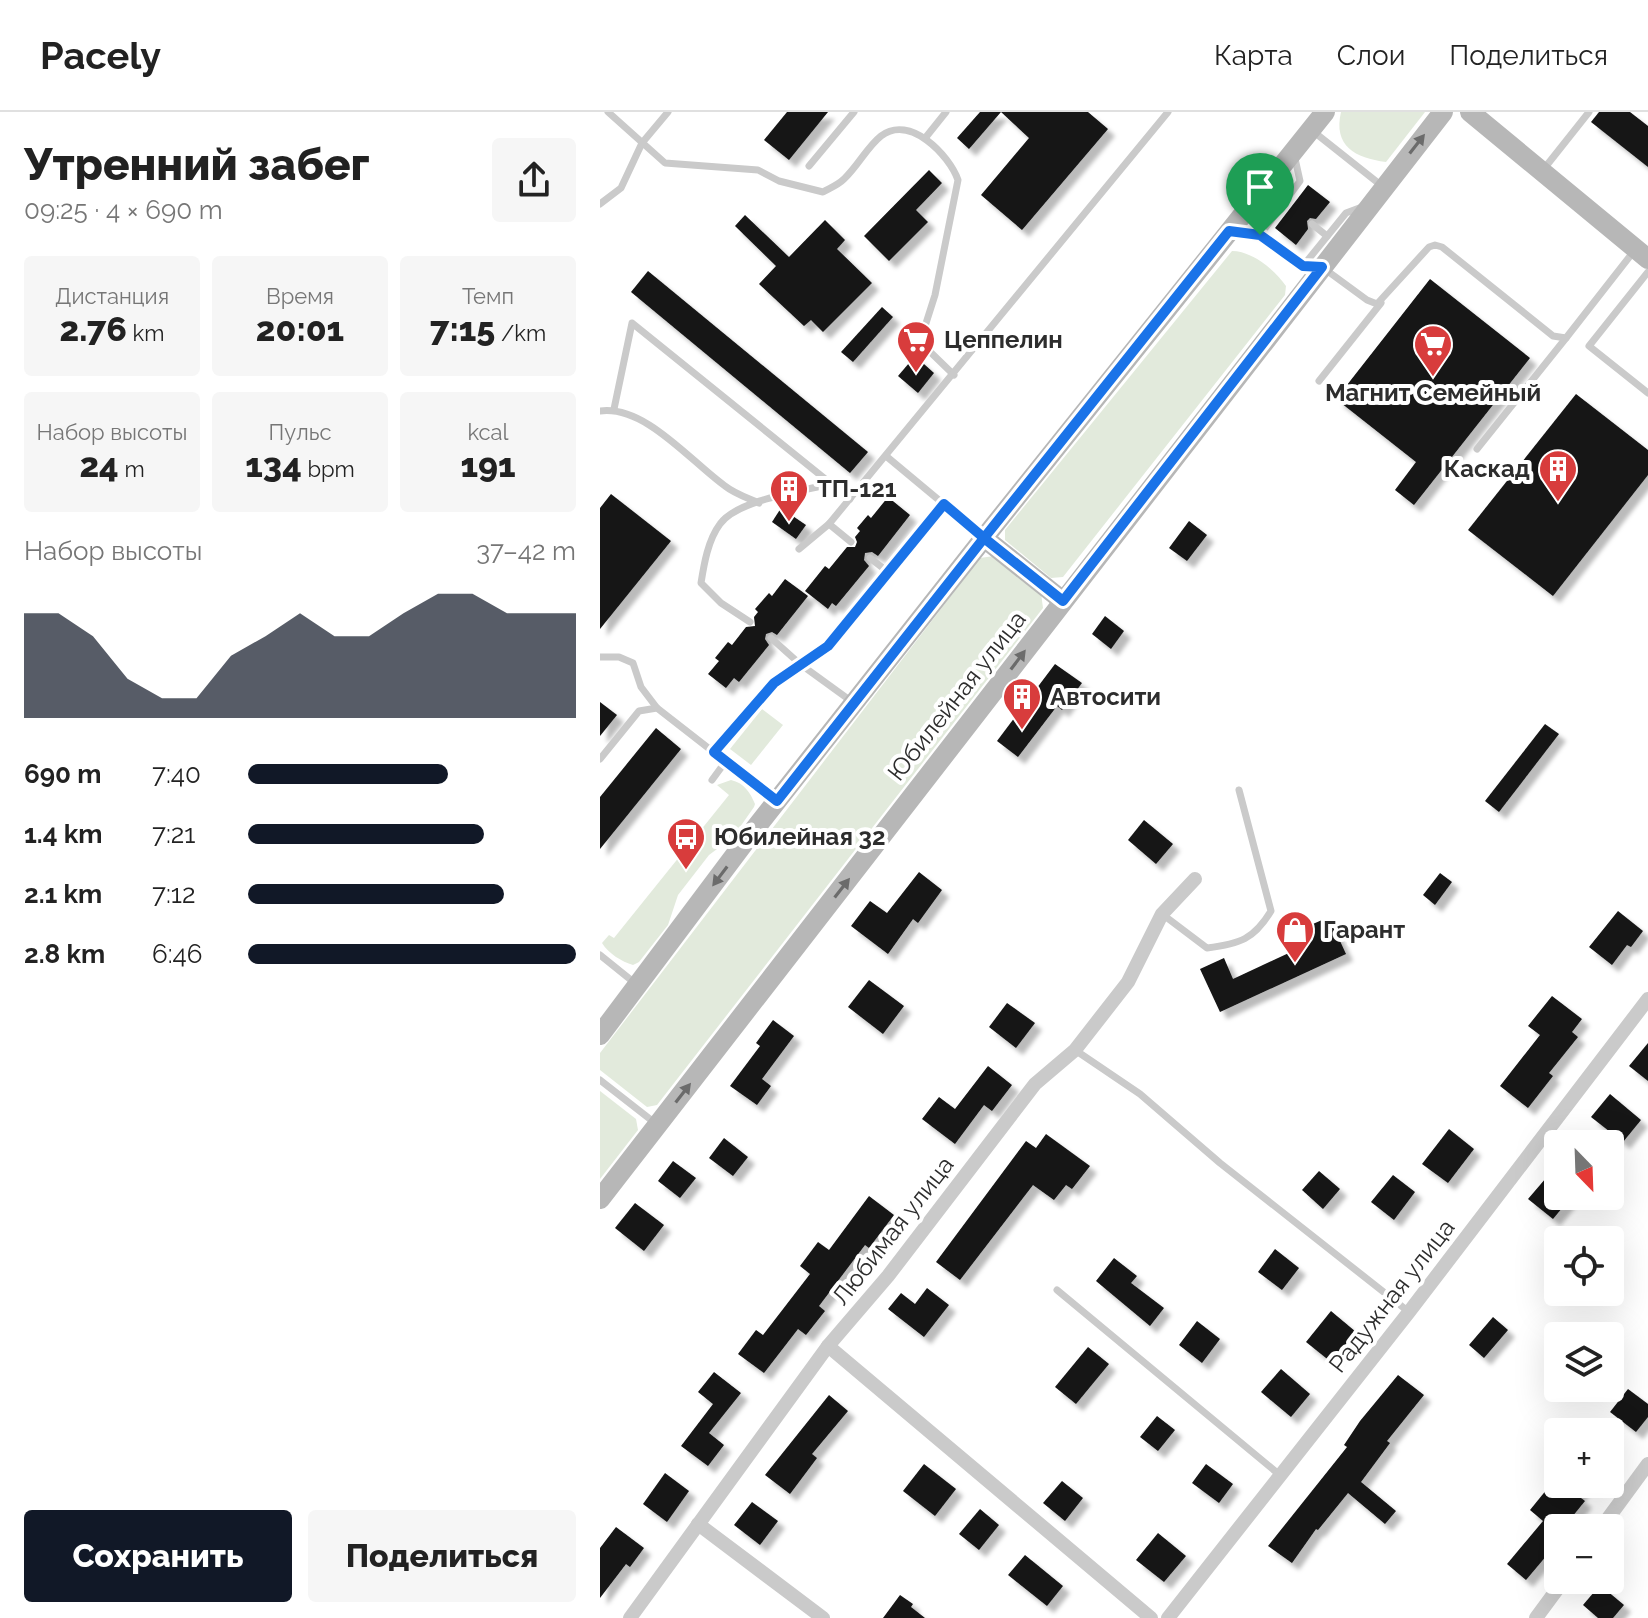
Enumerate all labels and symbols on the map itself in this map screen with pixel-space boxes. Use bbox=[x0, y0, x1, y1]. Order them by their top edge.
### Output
one-way arrow bbox=[1408, 134, 1425, 154]
pin bbox=[1226, 153, 1294, 235]
supermarket icon: Цеппелин bbox=[895, 319, 937, 374]
supermarket icon: Магнит Семейный bbox=[1412, 323, 1454, 378]
place label: Цеппелин bbox=[944, 325, 1063, 354]
place label: Магнит Семейный bbox=[1325, 378, 1541, 407]
building icon: Каскад bbox=[1537, 448, 1579, 503]
place label: Каскад bbox=[1444, 454, 1530, 483]
building icon: ТП-121 bbox=[768, 468, 810, 523]
place label: ТП-121 bbox=[817, 474, 897, 503]
street label: Юбилейная улица bbox=[881, 605, 1032, 786]
one-way arrow bbox=[1009, 649, 1025, 670]
building icon: Автосити bbox=[1001, 676, 1043, 731]
place label: Автосити bbox=[1050, 682, 1161, 711]
bus stop icon: Юбилейная 32 bbox=[665, 816, 707, 871]
place label: Юбилейная 32 bbox=[714, 822, 886, 851]
one-way arrow bbox=[713, 865, 728, 886]
one-way arrow bbox=[833, 877, 849, 898]
shop icon: Гарант bbox=[1274, 909, 1316, 964]
place label: Гарант bbox=[1323, 915, 1405, 944]
one-way arrow bbox=[674, 1083, 690, 1103]
north arrow bbox=[1544, 1130, 1624, 1210]
street label: Любимая улица bbox=[826, 1151, 960, 1311]
street label: Радужная улица bbox=[1323, 1213, 1460, 1378]

